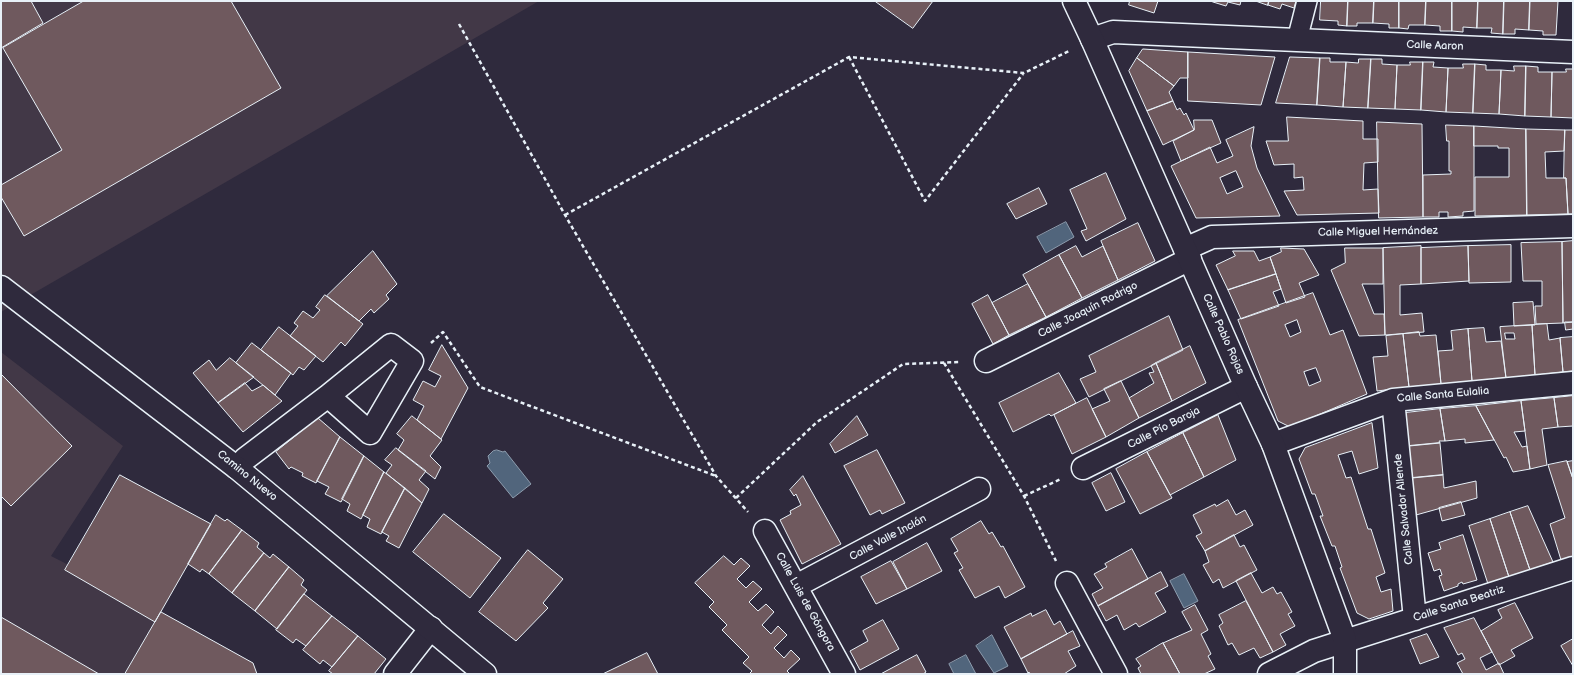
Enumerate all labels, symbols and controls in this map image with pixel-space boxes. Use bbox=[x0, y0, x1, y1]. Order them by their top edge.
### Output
street label: Calle Aaron bbox=[1406, 38, 1464, 54]
street label: Calle Miguel Hernández bbox=[1318, 224, 1438, 240]
street label: Calle Joaquín Rodrigo bbox=[1036, 279, 1140, 341]
street label: Calle Pablo Rojas bbox=[1199, 292, 1247, 376]
street label: Calle Santa Eulalia bbox=[1396, 384, 1490, 406]
street label: Calle Pío Baroja bbox=[1126, 404, 1202, 452]
street label: Camino Nuevo bbox=[214, 448, 280, 504]
street label: Calle Salvador Allende bbox=[1392, 453, 1416, 565]
street label: Calle Valle Inclán bbox=[847, 512, 929, 564]
street label: Calle Luis de Góngora bbox=[772, 550, 838, 654]
street label: Calle Santa Beatriz bbox=[1412, 583, 1506, 625]

